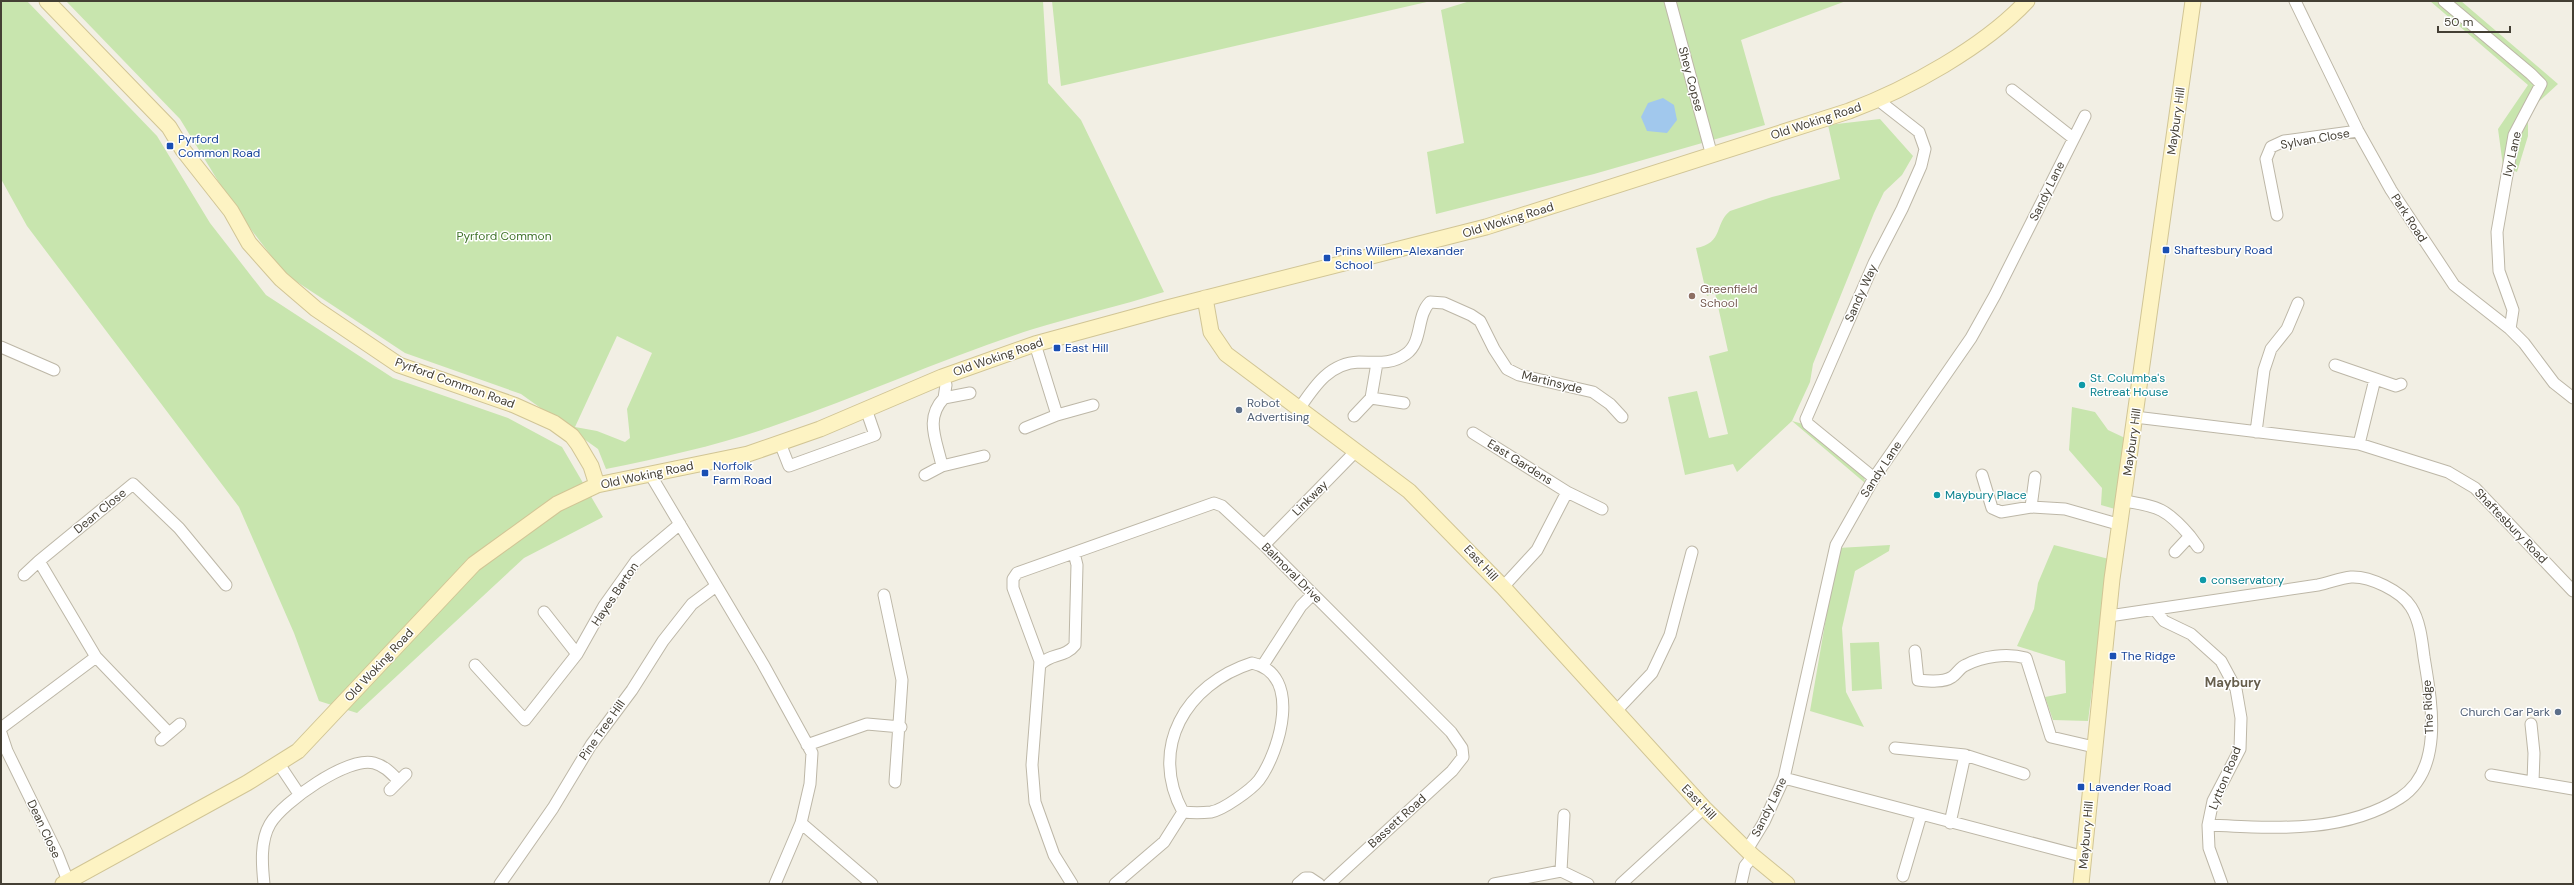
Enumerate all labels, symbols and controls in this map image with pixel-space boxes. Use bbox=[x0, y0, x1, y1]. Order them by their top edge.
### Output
scale bar bbox=[2438, 8, 2510, 34]
text: 50 m bbox=[2444, 14, 2473, 30]
street label: Shey Copse bbox=[1675, 45, 1707, 113]
street label: Maybury Hill bbox=[2163, 86, 2189, 156]
street label: Old Woking Road bbox=[1769, 99, 1863, 143]
street label: Sylvan Close bbox=[2279, 125, 2351, 153]
street label: Ivy Lane bbox=[2499, 130, 2525, 178]
place label: Pyrford Common Road bbox=[178, 131, 260, 161]
marker: Pyrford Common Road bbox=[165, 141, 175, 151]
street label: Sandy Lane bbox=[2026, 158, 2068, 223]
street label: Park Road bbox=[2387, 191, 2431, 245]
street label: Old Woking Road bbox=[1460, 199, 1556, 241]
park label: Pyrford Common bbox=[456, 228, 552, 244]
place label: Shaftesbury Road bbox=[2174, 242, 2272, 258]
place label: Prins Willem-Alexander School bbox=[1335, 243, 1465, 273]
marker: Shaftesbury Road bbox=[2161, 245, 2171, 255]
marker: Prins Willem-Alexander School bbox=[1322, 253, 1332, 263]
street label: Sandy Way bbox=[1841, 261, 1881, 324]
place label: Greenfield School bbox=[1700, 281, 1758, 311]
marker: Greenfield School bbox=[1687, 291, 1697, 301]
street label: Old Woking Road bbox=[951, 334, 1045, 380]
place label: East Hill bbox=[1065, 340, 1108, 356]
marker: East Hill bbox=[1052, 343, 1062, 353]
street label: Pyrford Common Road bbox=[393, 354, 517, 412]
street label: Martinsyde bbox=[1520, 367, 1584, 397]
place label: St. Columba's Retreat House bbox=[2090, 370, 2169, 400]
marker: St. Columba's Retreat House bbox=[2077, 380, 2087, 390]
place label: Robot Advertising bbox=[1247, 395, 1310, 425]
marker: Robot Advertising bbox=[1234, 405, 1244, 415]
street label: Maybury Hill bbox=[2119, 407, 2145, 477]
street label: East Gardens bbox=[1484, 436, 1556, 488]
street label: Sandy Lane bbox=[1857, 438, 1905, 500]
street label: Old Woking Road bbox=[599, 457, 695, 493]
place label: Norfolk Farm Road bbox=[713, 458, 772, 488]
marker: Norfolk Farm Road bbox=[700, 468, 710, 478]
street label: Linkway bbox=[1289, 477, 1331, 519]
street label: Dean Close bbox=[71, 485, 130, 537]
street label: Shaftesbury Road bbox=[2471, 485, 2551, 567]
place label: Maybury Place bbox=[1945, 487, 2027, 503]
marker: Maybury Place bbox=[1932, 490, 1942, 500]
street label: Balmoral Drive bbox=[1258, 539, 1326, 607]
street label: East Hill bbox=[1460, 542, 1502, 584]
street label: Hayes Barton bbox=[588, 559, 642, 629]
place label: conservatory bbox=[2211, 572, 2285, 588]
marker: conservatory bbox=[2198, 575, 2208, 585]
street label: Old Woking Road bbox=[341, 625, 417, 705]
place label: The Ridge bbox=[2121, 648, 2176, 664]
marker: The Ridge bbox=[2108, 651, 2118, 661]
district label: Maybury bbox=[2205, 674, 2261, 691]
street label: The Ridge bbox=[2419, 679, 2437, 735]
street label: Pine Tree Hill bbox=[575, 697, 629, 763]
place label: Church Car Park bbox=[2460, 704, 2550, 720]
marker: Church Car Park bbox=[2553, 707, 2563, 717]
street label: Lytton Road bbox=[2205, 744, 2245, 812]
street label: Sandy Lane bbox=[1748, 774, 1790, 839]
place label: Lavender Road bbox=[2089, 779, 2171, 795]
street label: East Hill bbox=[1678, 781, 1720, 823]
marker: Lavender Road bbox=[2076, 782, 2086, 792]
street label: Bassett Road bbox=[1365, 791, 1429, 851]
street label: Dean Close bbox=[23, 797, 65, 861]
street label: Maybury Hill bbox=[2075, 800, 2097, 870]

